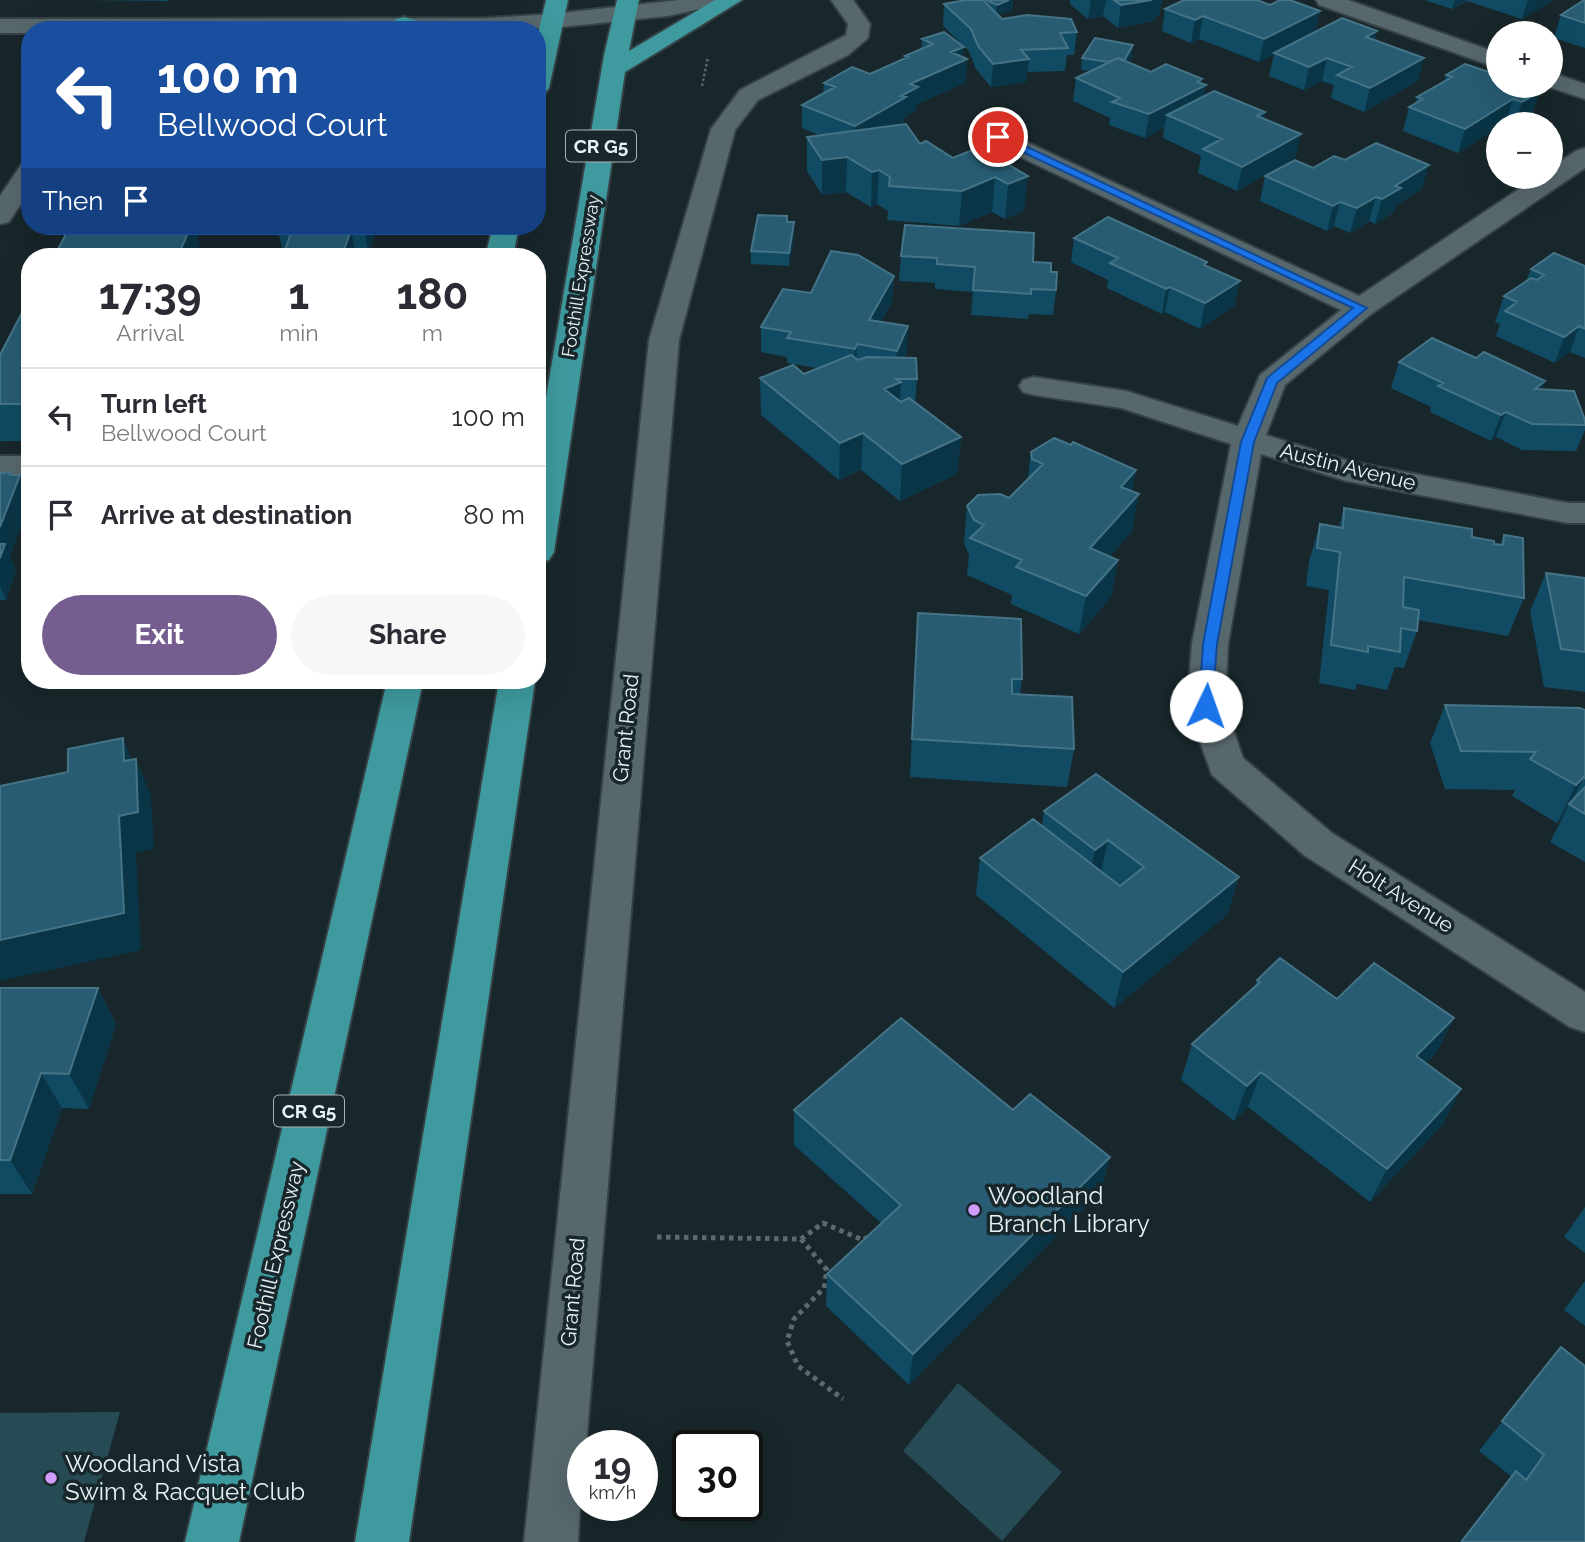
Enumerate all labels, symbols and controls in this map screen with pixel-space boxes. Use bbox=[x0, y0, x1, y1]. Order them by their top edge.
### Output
map controls bbox=[1486, 21, 1563, 189]
button: + bbox=[1486, 21, 1563, 98]
text: 100 m bbox=[157, 47, 299, 104]
icon: left bbox=[42, 49, 133, 140]
text: Bellwood Court bbox=[157, 106, 388, 143]
pin bbox=[968, 107, 1028, 167]
button: − bbox=[1486, 112, 1563, 189]
icon: arrive bbox=[979, 118, 1017, 156]
road number: CR G5 bbox=[566, 130, 636, 162]
icon: arrive bbox=[117, 182, 155, 220]
text: Then bbox=[42, 186, 103, 216]
street label: Foothill Expressway bbox=[557, 193, 604, 359]
text: 17:39 bbox=[99, 270, 202, 319]
text: 1 bbox=[289, 270, 309, 319]
text: 180 bbox=[396, 270, 468, 319]
text: Arrival bbox=[116, 319, 184, 346]
text: min bbox=[279, 319, 319, 346]
text: m bbox=[422, 319, 443, 346]
text: Turn left bbox=[101, 389, 207, 419]
icon: left bbox=[42, 398, 80, 436]
text: 100 m bbox=[452, 402, 525, 432]
text: Bellwood Court bbox=[101, 419, 267, 446]
street label: Austin Avenue bbox=[1278, 438, 1418, 495]
icon: arrive bbox=[42, 496, 80, 534]
text: Arrive at destination bbox=[101, 500, 352, 530]
text: 80 m bbox=[463, 500, 525, 530]
button: Exit bbox=[42, 595, 277, 675]
button: Share bbox=[291, 595, 525, 675]
position arrow bbox=[1169, 669, 1243, 743]
street label: Grant Road bbox=[607, 673, 644, 783]
street label: Holt Avenue bbox=[1344, 853, 1458, 938]
road number: CR G5 bbox=[274, 1096, 344, 1126]
street label: Foothill Expressway bbox=[242, 1159, 309, 1351]
place label: Woodland Branch Library bbox=[988, 1181, 1150, 1238]
marker: Woodland Branch Library bbox=[966, 1202, 982, 1218]
street label: Grant Road bbox=[555, 1237, 590, 1347]
speed limit sign: 30 bbox=[672, 1430, 763, 1521]
text: 19 bbox=[594, 1446, 631, 1487]
place label: Woodland Vista Swim & Racquet Club bbox=[65, 1449, 305, 1506]
marker: Woodland Vista Swim & Racquet Club bbox=[43, 1470, 59, 1486]
text: km/h bbox=[589, 1482, 636, 1503]

